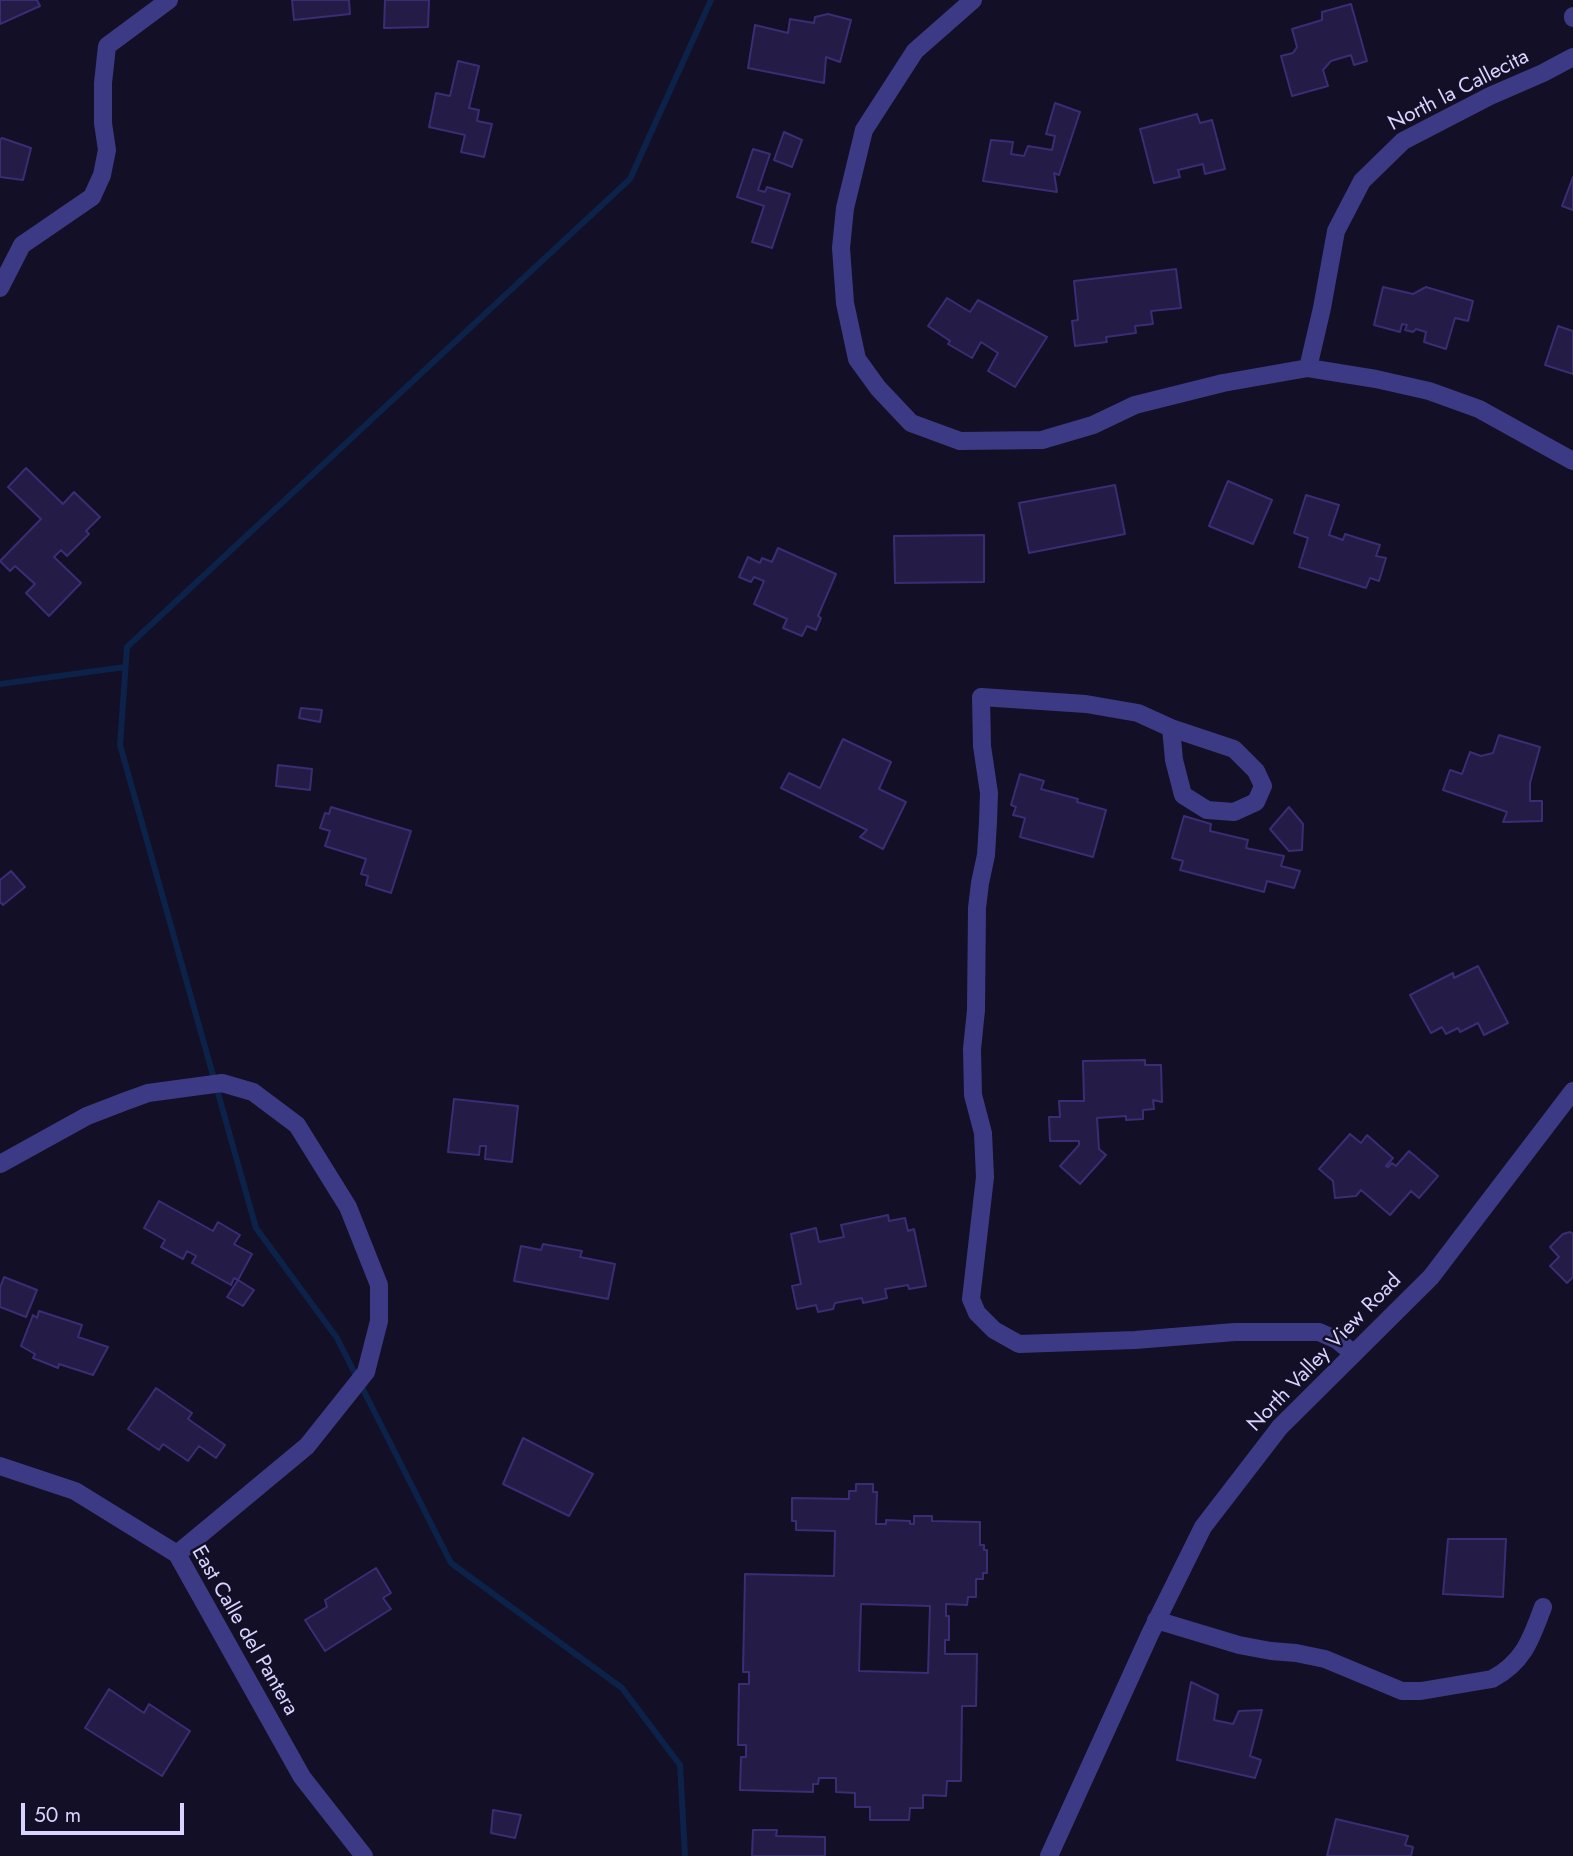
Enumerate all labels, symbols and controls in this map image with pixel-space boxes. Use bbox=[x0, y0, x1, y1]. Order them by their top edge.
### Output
street label: North la Callecita bbox=[1385, 45, 1533, 137]
street label: North Valley View Road bbox=[1243, 1269, 1407, 1437]
street label: East Calle del Pantera bbox=[185, 1542, 303, 1720]
scale bar bbox=[24, 1790, 187, 1834]
text: 50 m bbox=[34, 1800, 81, 1830]

